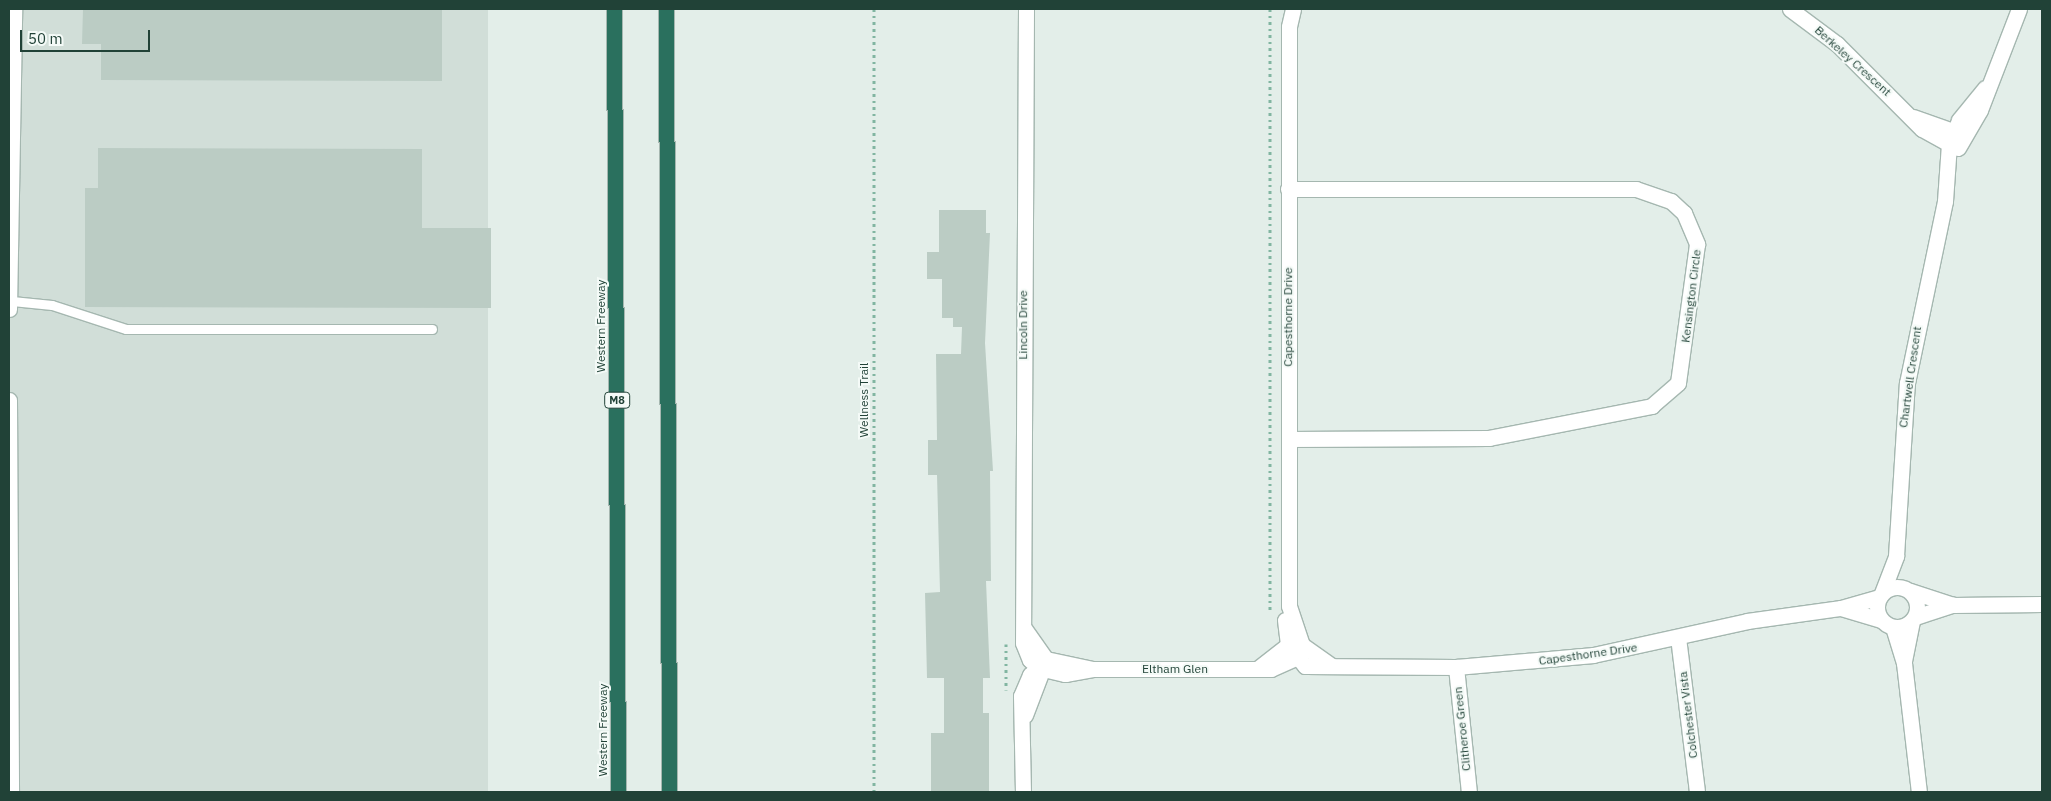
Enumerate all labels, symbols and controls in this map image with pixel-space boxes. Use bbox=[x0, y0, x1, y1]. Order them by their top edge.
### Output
scale bar bbox=[22, 20, 152, 52]
street label: Berkeley Crescent bbox=[1812, 23, 1894, 99]
text: 50 m bbox=[28, 29, 63, 48]
street label: Kensington Circle bbox=[1678, 249, 1704, 343]
street label: Capesthorne Drive bbox=[1281, 267, 1295, 367]
street label: Western Freeway bbox=[594, 279, 608, 373]
street label: Lincoln Drive bbox=[1016, 290, 1030, 360]
street label: Chartwell Crescent bbox=[1896, 325, 1924, 429]
street label: Wellness Trail bbox=[857, 363, 871, 437]
road number: M8 bbox=[603, 392, 631, 408]
street label: Capesthorne Drive bbox=[1538, 640, 1638, 668]
street label: Eltham Glen bbox=[1142, 662, 1208, 676]
street label: Colchester Vista bbox=[1676, 671, 1700, 759]
street label: Western Freeway bbox=[596, 683, 610, 777]
street label: Clitheroe Green bbox=[1450, 686, 1474, 772]

